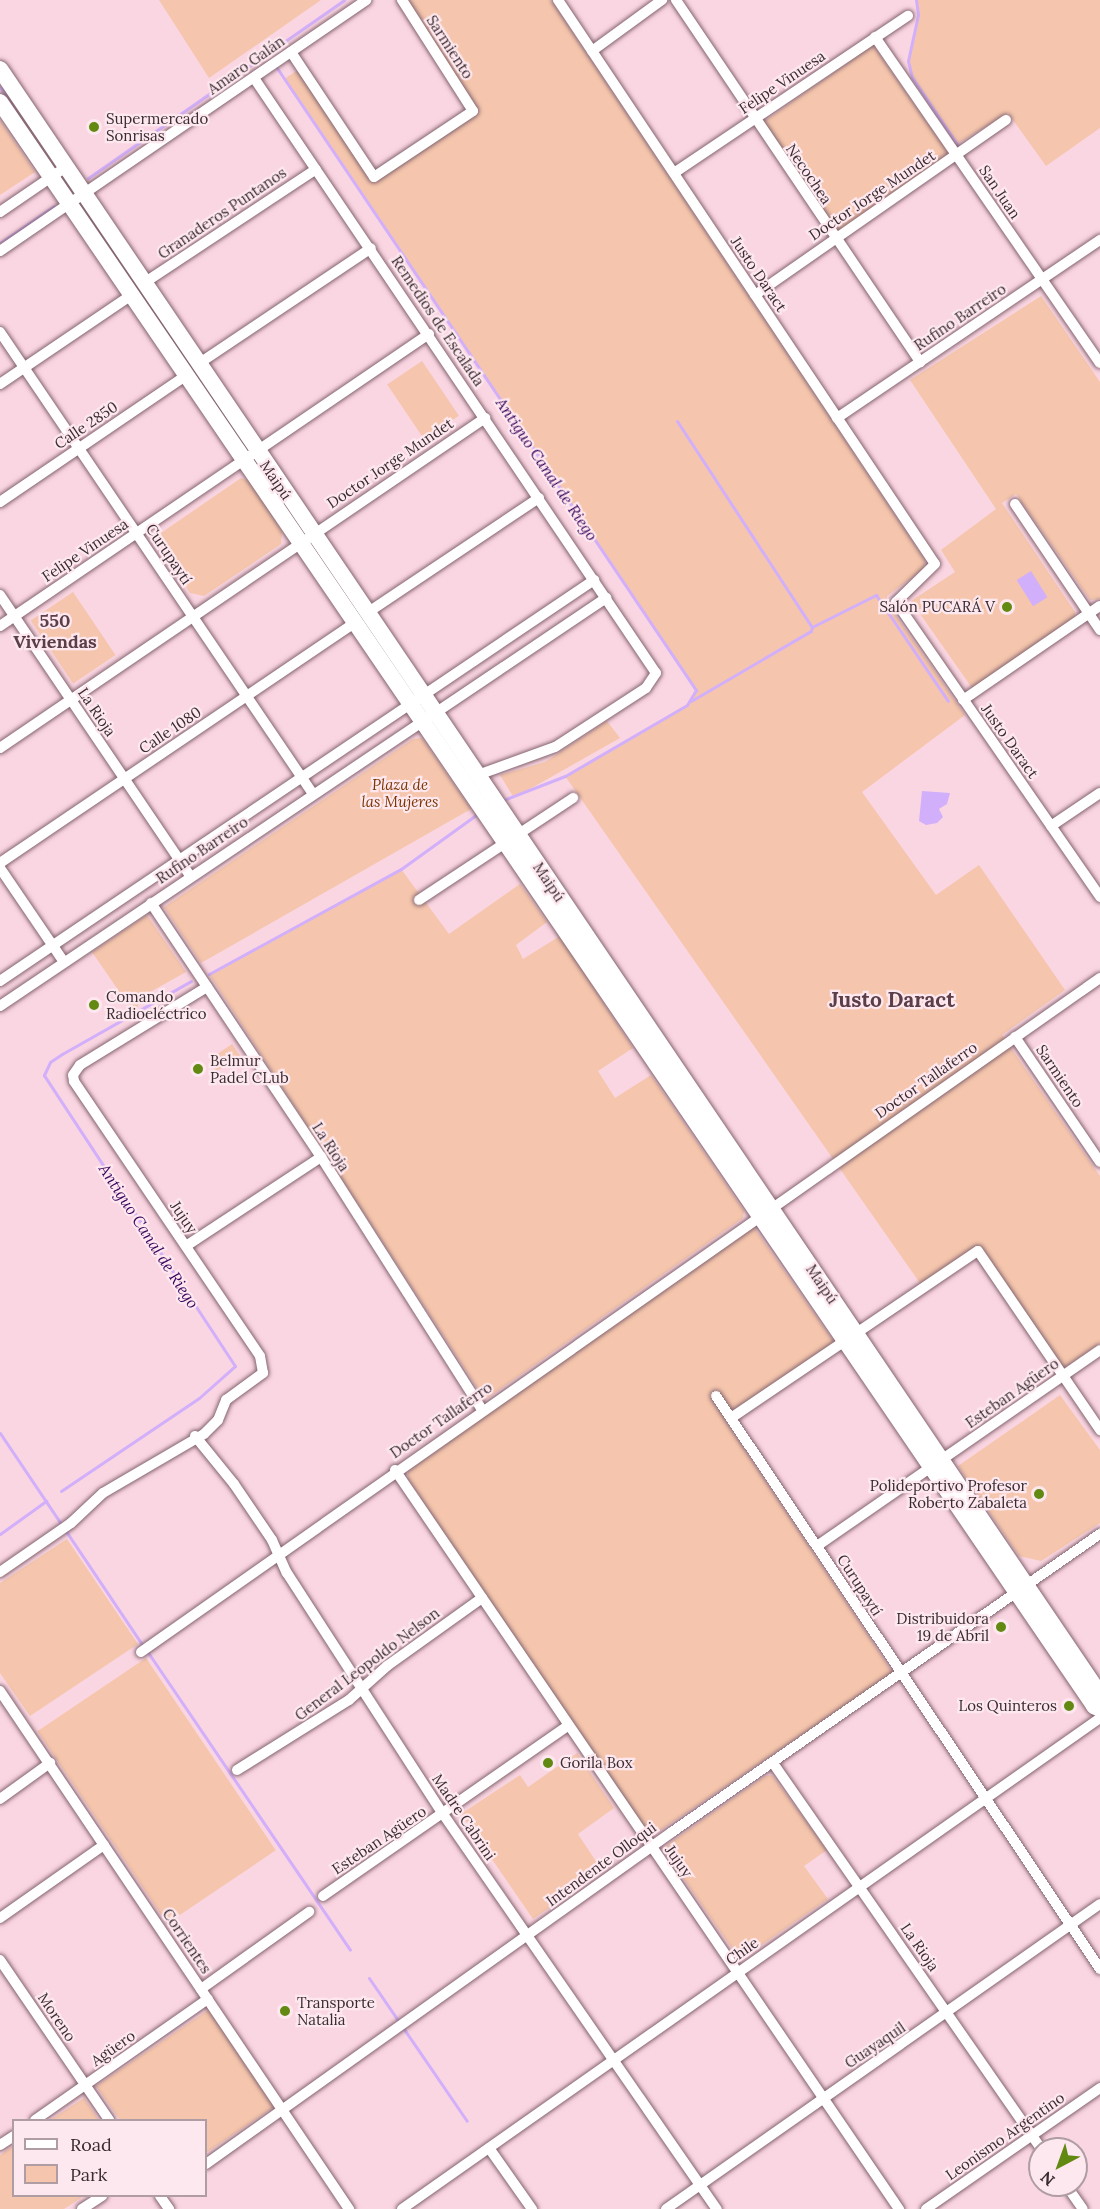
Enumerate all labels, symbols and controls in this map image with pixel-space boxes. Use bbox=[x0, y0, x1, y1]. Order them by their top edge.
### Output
street label: Sarmiento bbox=[423, 12, 477, 82]
street label: Amaro Galán bbox=[204, 32, 288, 98]
street label: Felipe Vinuesa bbox=[735, 47, 829, 117]
place label: Supermercado Sonrisas bbox=[106, 109, 208, 144]
marker: Supermercado Sonrisas bbox=[87, 120, 101, 134]
street label: Necochea bbox=[782, 140, 836, 208]
street label: Doctor Jorge Mundet bbox=[805, 146, 939, 244]
street label: San Juan bbox=[976, 162, 1024, 222]
street label: Granaderos Puntanos bbox=[154, 163, 290, 263]
street label: Justo Daract bbox=[727, 233, 791, 315]
street label: Remedios de Escalada bbox=[388, 252, 488, 390]
street label: Rufino Barreiro bbox=[911, 280, 1009, 354]
water label: Antiguo Canal de Riego bbox=[492, 394, 602, 544]
street label: Calle 2850 bbox=[51, 397, 121, 453]
street label: Doctor Jorge Mundet bbox=[323, 414, 457, 512]
street label: Maipú bbox=[256, 457, 296, 503]
street label: Felipe Vinuesa bbox=[38, 515, 132, 585]
street label: Curupaytí bbox=[142, 520, 196, 588]
place label: Salón PUCARÁ V bbox=[880, 598, 995, 616]
marker: Salón PUCARÁ V bbox=[1000, 600, 1014, 614]
district label: 550 Viviendas bbox=[13, 611, 97, 654]
street label: La Rioja bbox=[74, 684, 120, 740]
street label: Justo Daract bbox=[978, 700, 1042, 782]
street label: Calle 1080 bbox=[136, 703, 204, 757]
park label: Plaza de las Mujeres bbox=[361, 775, 439, 810]
street label: Rufino Barreiro bbox=[153, 813, 251, 887]
street label: Maipú bbox=[529, 859, 569, 905]
place label: Comando Radioeléctrico bbox=[106, 987, 206, 1022]
district label: Justo Daract bbox=[829, 987, 955, 1013]
marker: Comando Radioeléctrico bbox=[87, 998, 101, 1012]
street label: Doctor Tallaferro bbox=[871, 1038, 981, 1122]
street label: Sarmiento bbox=[1032, 1041, 1088, 1111]
place label: Belmur Padel CLub bbox=[210, 1051, 289, 1086]
marker: Belmur Padel CLub bbox=[191, 1062, 205, 1076]
street label: La Rioja bbox=[309, 1119, 353, 1175]
water label: Antiguo Canal de Riego bbox=[95, 1160, 203, 1312]
street label: Jujuy bbox=[167, 1197, 201, 1237]
street label: Maipú bbox=[802, 1261, 842, 1307]
street label: Esteban Agüero bbox=[962, 1354, 1062, 1432]
street label: Doctor Tallaferro bbox=[386, 1378, 496, 1462]
place label: Polideportivo Profesor Roberto Zabaleta bbox=[870, 1476, 1027, 1511]
marker: Polideportivo Profesor Roberto Zabaleta bbox=[1032, 1487, 1046, 1501]
street label: Curupaytí bbox=[834, 1551, 886, 1619]
street label: General Leopoldo Nelson bbox=[291, 1604, 443, 1724]
place label: Distribuidora 19 de Abril bbox=[896, 1609, 989, 1644]
marker: Distribuidora 19 de Abril bbox=[994, 1620, 1008, 1634]
place label: Los Quinteros bbox=[959, 1697, 1057, 1715]
marker: Los Quinteros bbox=[1062, 1699, 1076, 1713]
place label: Gorila Box bbox=[560, 1754, 633, 1772]
marker: Gorila Box bbox=[541, 1756, 555, 1770]
street label: Madre Cabrini bbox=[429, 1771, 499, 1863]
street label: Esteban Agüero bbox=[329, 1802, 429, 1878]
street label: Intendente Olloqui bbox=[543, 1818, 659, 1910]
street label: Jujuy bbox=[662, 1841, 696, 1881]
street label: Corrientes bbox=[159, 1905, 215, 1977]
street label: La Rioja bbox=[897, 1919, 943, 1975]
street label: Chile bbox=[722, 1933, 762, 1969]
street label: Moreno bbox=[34, 1989, 80, 2045]
place label: Transporte Natalia bbox=[297, 1993, 375, 2028]
marker: Transporte Natalia bbox=[278, 2004, 292, 2018]
street label: Guayaquil bbox=[841, 2018, 909, 2072]
street label: Agüero bbox=[87, 2026, 139, 2070]
street label: Leonismo Argentino bbox=[942, 2088, 1068, 2184]
legend bbox=[12, 2119, 207, 2197]
text: Road bbox=[70, 2133, 112, 2156]
north arrow bbox=[1028, 2137, 1088, 2197]
text: Park bbox=[70, 2163, 107, 2186]
text: N bbox=[1036, 2167, 1059, 2191]

